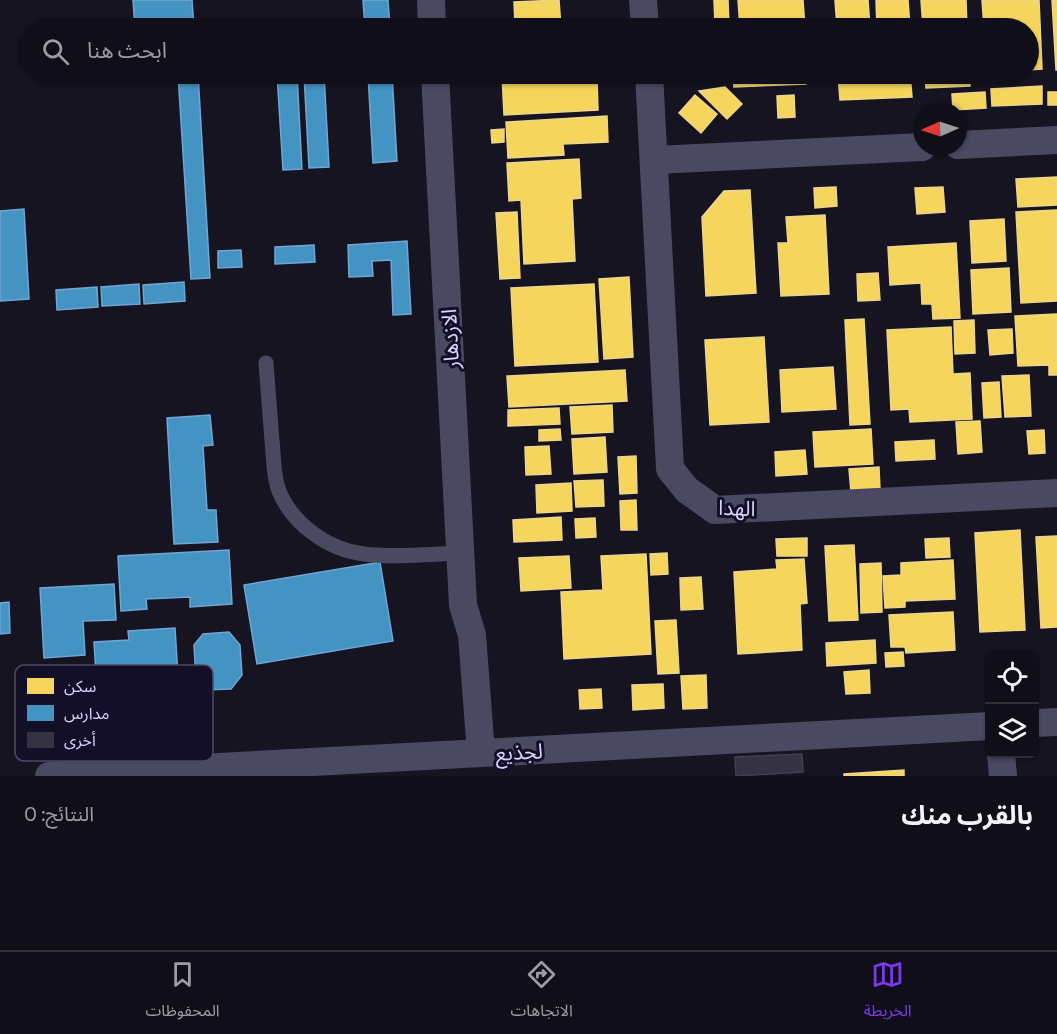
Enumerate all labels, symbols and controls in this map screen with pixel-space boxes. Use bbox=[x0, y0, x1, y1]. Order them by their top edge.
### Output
search box bbox=[18, 18, 1039, 84]
icon: search bbox=[39, 35, 72, 68]
text: ابحث هنا bbox=[87, 36, 167, 63]
north arrow bbox=[913, 102, 967, 156]
street label: الازدهار bbox=[435, 308, 464, 371]
street label: الهدا bbox=[718, 494, 756, 521]
map controls bbox=[985, 650, 1039, 758]
button: locate bbox=[985, 650, 1039, 704]
legend bbox=[15, 665, 213, 761]
text: سكن bbox=[64, 676, 96, 696]
text: مدارس bbox=[64, 703, 109, 723]
button: layers bbox=[985, 704, 1039, 758]
text: أخرى bbox=[64, 730, 96, 750]
street label: لجذيع bbox=[495, 737, 544, 769]
text: بالقرب منك bbox=[901, 798, 1033, 829]
text: النتائج: 0 bbox=[24, 801, 94, 825]
tab: المحفوظات bbox=[145, 958, 220, 1028]
tab: الاتجاهات bbox=[510, 958, 573, 1028]
tab: الخريطة bbox=[864, 958, 912, 1028]

